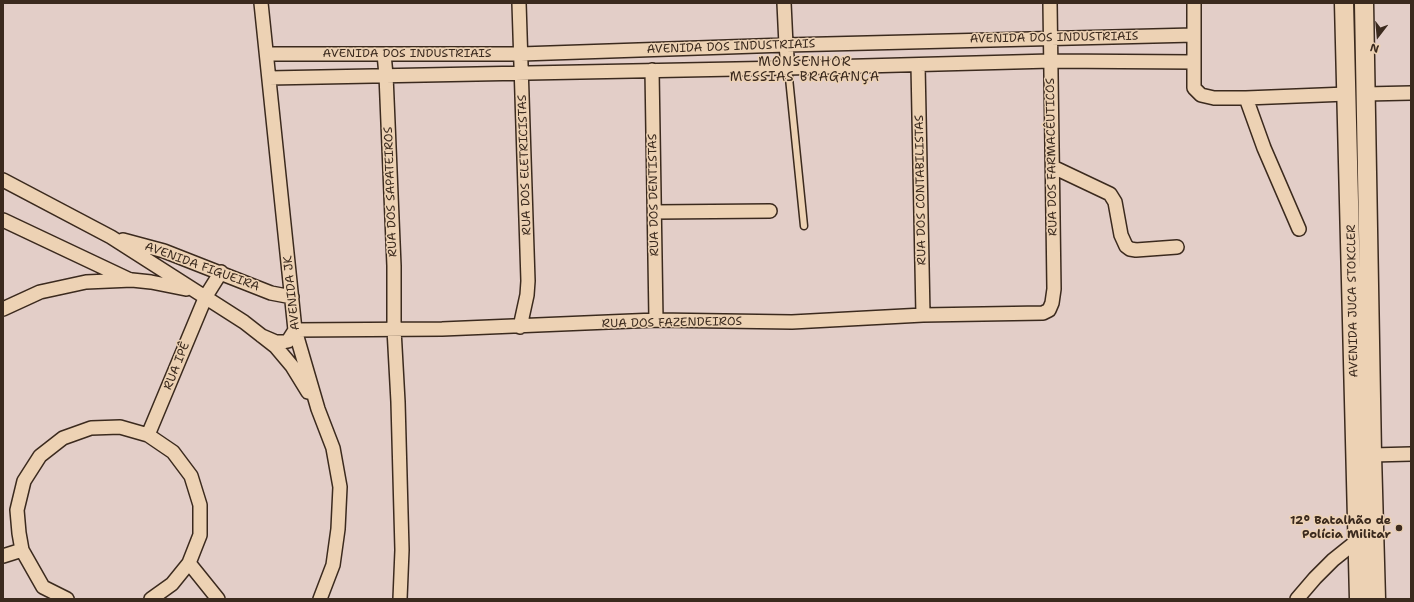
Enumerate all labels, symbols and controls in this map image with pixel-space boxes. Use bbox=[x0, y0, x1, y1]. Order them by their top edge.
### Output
north arrow bbox=[1358, 16, 1398, 56]
street label: AVENIDA DOS INDUSTRIAIS bbox=[969, 29, 1139, 47]
street label: AVENIDA DOS INDUSTRIAIS bbox=[646, 37, 816, 57]
text: N bbox=[1368, 40, 1381, 56]
street label: AVENIDA DOS INDUSTRIAIS bbox=[323, 47, 491, 61]
district label: MONSENHOR MESSIAS BRAGANÇA bbox=[730, 55, 880, 86]
street label: RUA DOS FARMACÊUTICOS bbox=[1043, 78, 1061, 236]
street label: RUA DOS ELETRICISTAS bbox=[515, 94, 535, 236]
street label: RUA DOS CONTABILISTAS bbox=[912, 115, 930, 265]
street label: RUA DOS SAPATEIROS bbox=[382, 127, 400, 257]
street label: RUA DOS DENTISTAS bbox=[646, 134, 662, 256]
street label: AVENIDA JUCA STOKCLER bbox=[1344, 224, 1362, 378]
street label: AVENIDA FIGUEIRA bbox=[143, 240, 261, 294]
street label: AVENIDA JK bbox=[281, 255, 303, 331]
street label: RUA DOS FAZENDEIROS bbox=[602, 315, 742, 331]
street label: RUA IPÊ bbox=[161, 340, 193, 392]
place label: 12º Batalhão de Polícia Militar bbox=[1290, 514, 1391, 542]
marker: 12º Batalhão de Polícia Militar bbox=[1394, 523, 1404, 533]

